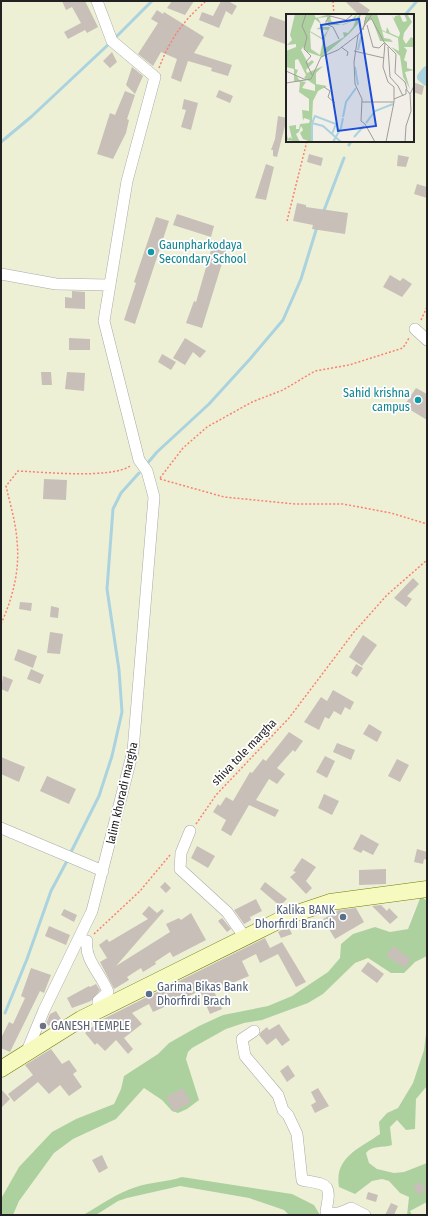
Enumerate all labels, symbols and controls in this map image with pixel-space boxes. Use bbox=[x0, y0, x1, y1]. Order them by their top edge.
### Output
inset map bbox=[286, 14, 414, 142]
place label: Gaunpharkodaya Secondary School bbox=[159, 238, 246, 266]
marker: Gaunpharkodaya Secondary School bbox=[146, 247, 156, 257]
place label: Sahid krishna campus bbox=[343, 386, 410, 414]
marker: Sahid krishna campus bbox=[413, 395, 423, 405]
street label: shiva tole margha bbox=[209, 716, 279, 788]
street label: lalim khoradi margha bbox=[103, 741, 141, 845]
place label: Kalika BANK Dhorfirdi Branch bbox=[255, 903, 336, 931]
marker: Kalika BANK Dhorfirdi Branch bbox=[338, 912, 348, 922]
place label: Garima Bikas Bank Dhorfirdi Brach bbox=[157, 980, 248, 1008]
marker: Garima Bikas Bank Dhorfirdi Brach bbox=[144, 989, 154, 999]
place label: GANESH TEMPLE bbox=[51, 1019, 130, 1033]
marker: GANESH TEMPLE bbox=[38, 1021, 48, 1031]

